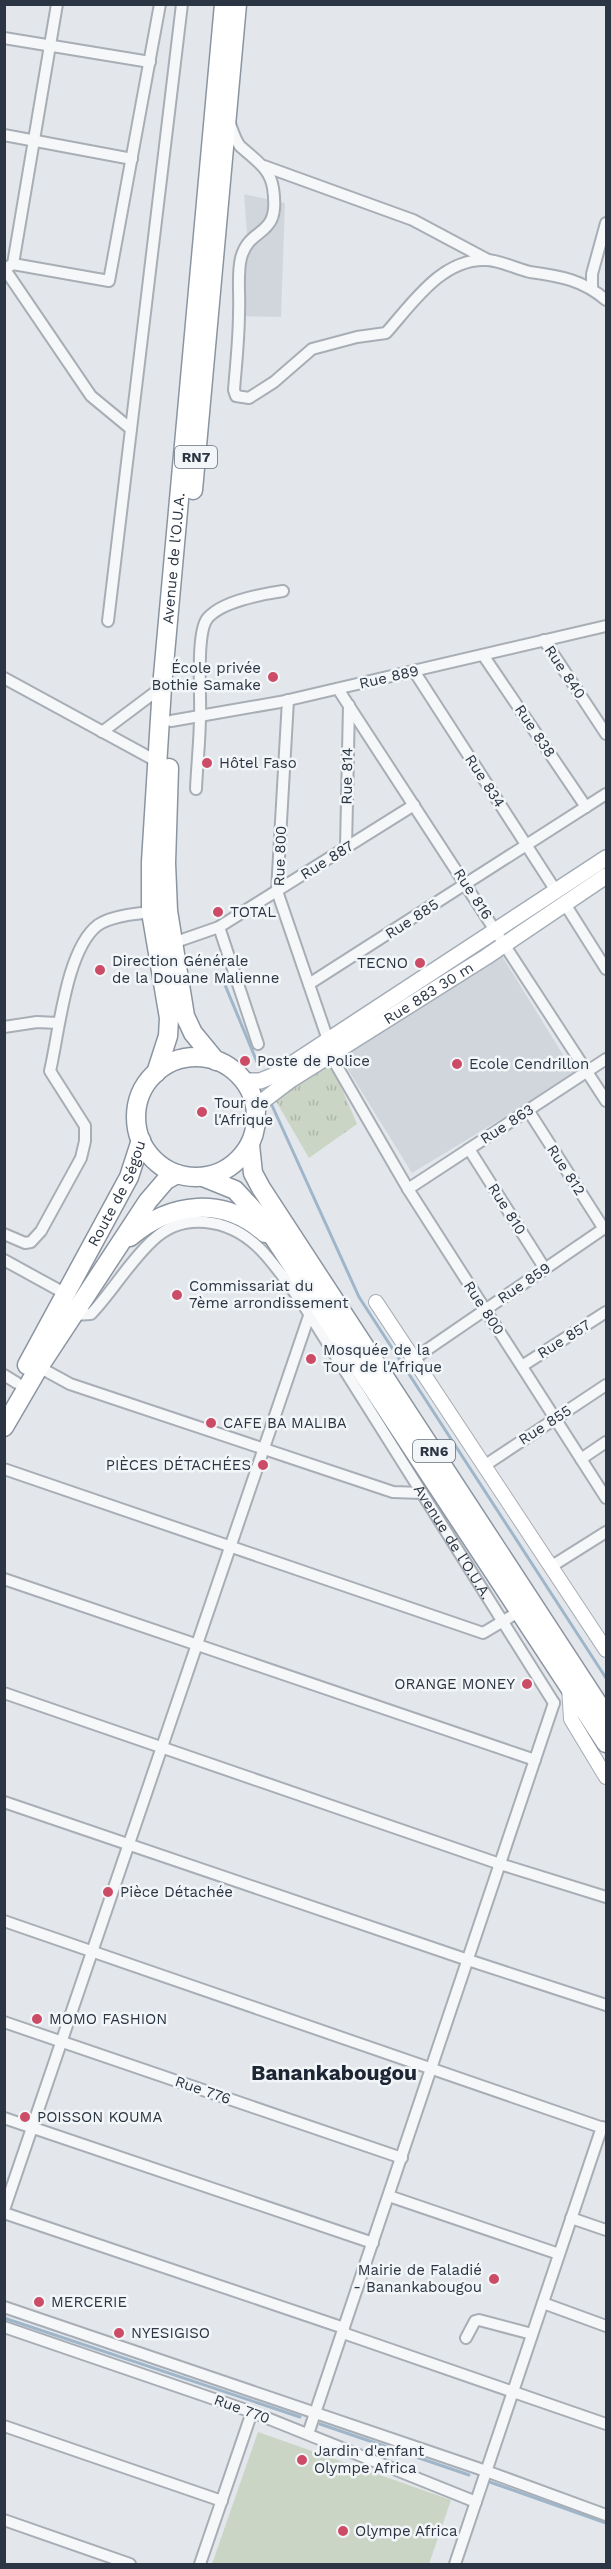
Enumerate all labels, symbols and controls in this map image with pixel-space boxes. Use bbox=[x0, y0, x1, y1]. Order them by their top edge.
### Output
road number: RN7 bbox=[175, 446, 217, 468]
street label: Avenue de l'O.U.A. bbox=[159, 492, 189, 625]
street label: Rue 840 bbox=[541, 642, 589, 702]
place label: École privée Bothie Samake bbox=[151, 659, 261, 694]
street label: Rue 889 bbox=[357, 661, 421, 693]
marker: École privée Bothie Samake bbox=[266, 670, 280, 684]
street label: Rue 838 bbox=[511, 701, 559, 761]
street label: Rue 814 bbox=[338, 747, 356, 805]
street label: Rue 834 bbox=[461, 751, 509, 811]
place label: Hôtel Faso bbox=[219, 754, 297, 772]
marker: Hôtel Faso bbox=[200, 756, 214, 770]
street label: Rue 800 bbox=[270, 825, 290, 887]
street label: Rue 887 bbox=[297, 837, 357, 883]
street label: Rue 816 bbox=[450, 865, 496, 923]
street label: Rue 885 bbox=[382, 895, 442, 943]
place label: TOTAL bbox=[230, 903, 276, 921]
marker: TOTAL bbox=[211, 905, 225, 919]
place label: Direction Générale de la Douane Malienne bbox=[112, 952, 279, 987]
place label: TECNO bbox=[357, 954, 408, 972]
marker: TECNO bbox=[413, 956, 427, 970]
street label: Rue 883 30 m bbox=[380, 958, 477, 1028]
marker: Direction Générale de la Douane Malienne bbox=[93, 963, 107, 977]
place label: Poste de Police bbox=[257, 1052, 370, 1070]
marker: Poste de Police bbox=[238, 1054, 252, 1068]
place label: Ecole Cendrillon bbox=[469, 1055, 589, 1073]
marker: Ecole Cendrillon bbox=[450, 1057, 464, 1071]
place label: Tour de l'Afrique bbox=[214, 1094, 273, 1129]
street label: Rue 863 bbox=[477, 1100, 537, 1148]
marker: Tour de l'Afrique bbox=[195, 1105, 209, 1119]
street label: Route de Ségou bbox=[84, 1138, 149, 1250]
street label: Rue 812 bbox=[543, 1141, 589, 1199]
street label: Rue 810 bbox=[484, 1180, 530, 1238]
street label: Rue 859 bbox=[494, 1259, 554, 1307]
place label: Commissariat du 7ème arrondissement bbox=[189, 1277, 349, 1312]
street label: Rue 800 bbox=[460, 1278, 508, 1338]
marker: Commissariat du 7ème arrondissement bbox=[170, 1288, 184, 1302]
street label: Rue 857 bbox=[534, 1316, 594, 1362]
place label: Mosquée de la Tour de l'Afrique bbox=[323, 1341, 442, 1376]
marker: Mosquée de la Tour de l'Afrique bbox=[304, 1352, 318, 1366]
street label: Rue 855 bbox=[515, 1401, 575, 1449]
place label: CAFE BA MALIBA bbox=[223, 1414, 347, 1432]
marker: CAFE BA MALIBA bbox=[204, 1416, 218, 1430]
road number: RN6 bbox=[413, 1440, 455, 1462]
place label: PIÈCES DÉTACHÉES bbox=[106, 1456, 251, 1474]
marker: PIÈCES DÉTACHÉES bbox=[256, 1458, 270, 1472]
street label: Avenue de l'O.U.A. bbox=[410, 1481, 496, 1603]
place label: ORANGE MONEY bbox=[394, 1675, 515, 1693]
marker: ORANGE MONEY bbox=[520, 1677, 534, 1691]
place label: Pièce Détachée bbox=[120, 1883, 233, 1901]
marker: Pièce Détachée bbox=[101, 1885, 115, 1899]
place label: MOMO FASHION bbox=[49, 2010, 167, 2028]
marker: MOMO FASHION bbox=[30, 2012, 44, 2026]
district label: Banankabougou bbox=[251, 2060, 417, 2085]
street label: Rue 776 bbox=[173, 2072, 233, 2108]
place label: POISSON KOUMA bbox=[37, 2108, 162, 2126]
marker: POISSON KOUMA bbox=[18, 2110, 32, 2124]
place label: Mairie de Faladié - Banankabougou bbox=[353, 2261, 482, 2296]
marker: Mairie de Faladié - Banankabougou bbox=[487, 2272, 501, 2286]
place label: MERCERIE bbox=[51, 2293, 127, 2311]
marker: MERCERIE bbox=[32, 2295, 46, 2309]
place label: NYESIGISO bbox=[131, 2324, 210, 2342]
marker: NYESIGISO bbox=[112, 2326, 126, 2340]
street label: Rue 770 bbox=[212, 2391, 272, 2427]
place label: Jardin d'enfant Olympe Africa bbox=[314, 2442, 425, 2477]
marker: Jardin d'enfant Olympe Africa bbox=[295, 2453, 309, 2467]
place label: Olympe Africa bbox=[355, 2522, 458, 2540]
marker: Olympe Africa bbox=[336, 2524, 350, 2538]

